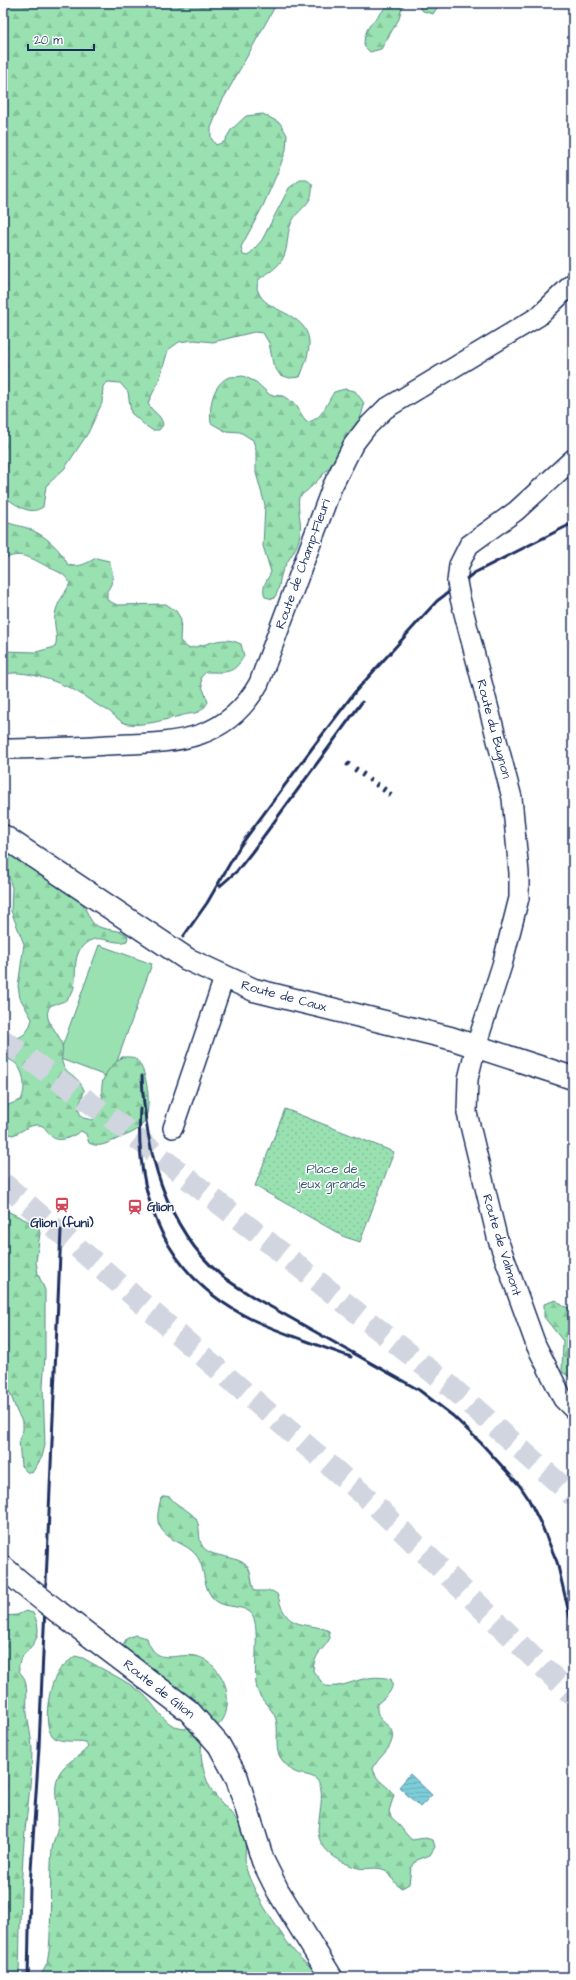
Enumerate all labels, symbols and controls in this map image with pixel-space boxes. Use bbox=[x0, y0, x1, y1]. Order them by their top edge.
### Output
scale bar bbox=[28, 26, 94, 52]
text: 20 m bbox=[34, 32, 63, 49]
street label: Route de Champ-Fleuri bbox=[271, 497, 335, 631]
street label: Route du Bugnon bbox=[471, 677, 516, 781]
street label: Route de Caux bbox=[239, 976, 330, 1016]
park label: Place de jeux grands bbox=[296, 1160, 366, 1194]
street label: Route de Valmont bbox=[478, 1192, 526, 1299]
station icon: Glion (funi) bbox=[53, 1196, 71, 1214]
station icon: Glion bbox=[126, 1198, 144, 1216]
place label: Glion bbox=[147, 1198, 174, 1216]
place label: Glion (funi) bbox=[30, 1214, 94, 1232]
street label: Route de Glion bbox=[119, 1655, 199, 1723]

